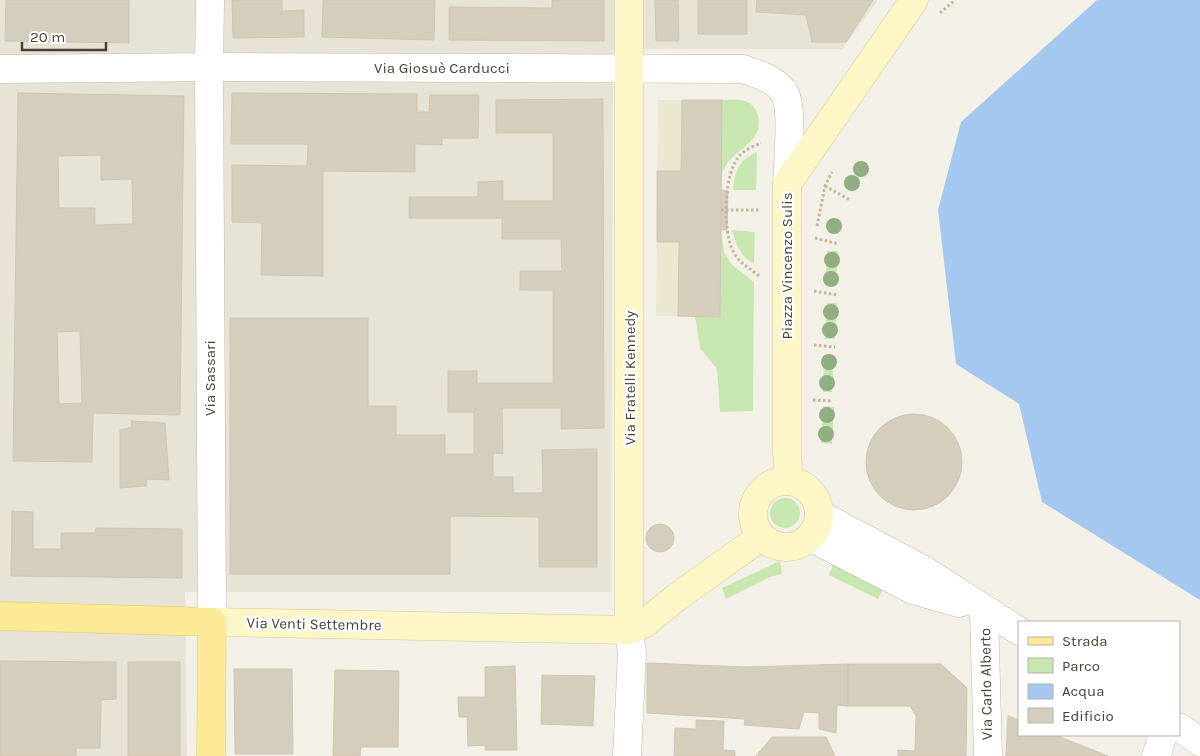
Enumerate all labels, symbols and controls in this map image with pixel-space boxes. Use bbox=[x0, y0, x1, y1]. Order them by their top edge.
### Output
scale bar bbox=[22, 20, 106, 52]
text: 20 m bbox=[30, 28, 65, 46]
street label: Via Giosuè Carducci bbox=[374, 59, 510, 77]
street label: Piazza Vincenzo Sulis bbox=[778, 192, 796, 340]
street label: Via Fratelli Kennedy bbox=[621, 311, 639, 445]
street label: Via Sassari bbox=[201, 340, 219, 416]
street label: Via Venti Settembre bbox=[246, 614, 382, 634]
legend bbox=[1018, 621, 1180, 736]
street label: Via Carlo Alberto bbox=[976, 628, 996, 740]
text: Strada bbox=[1062, 632, 1108, 650]
text: Parco bbox=[1062, 657, 1100, 675]
text: Acqua bbox=[1062, 682, 1104, 700]
text: Edificio bbox=[1062, 707, 1114, 725]

